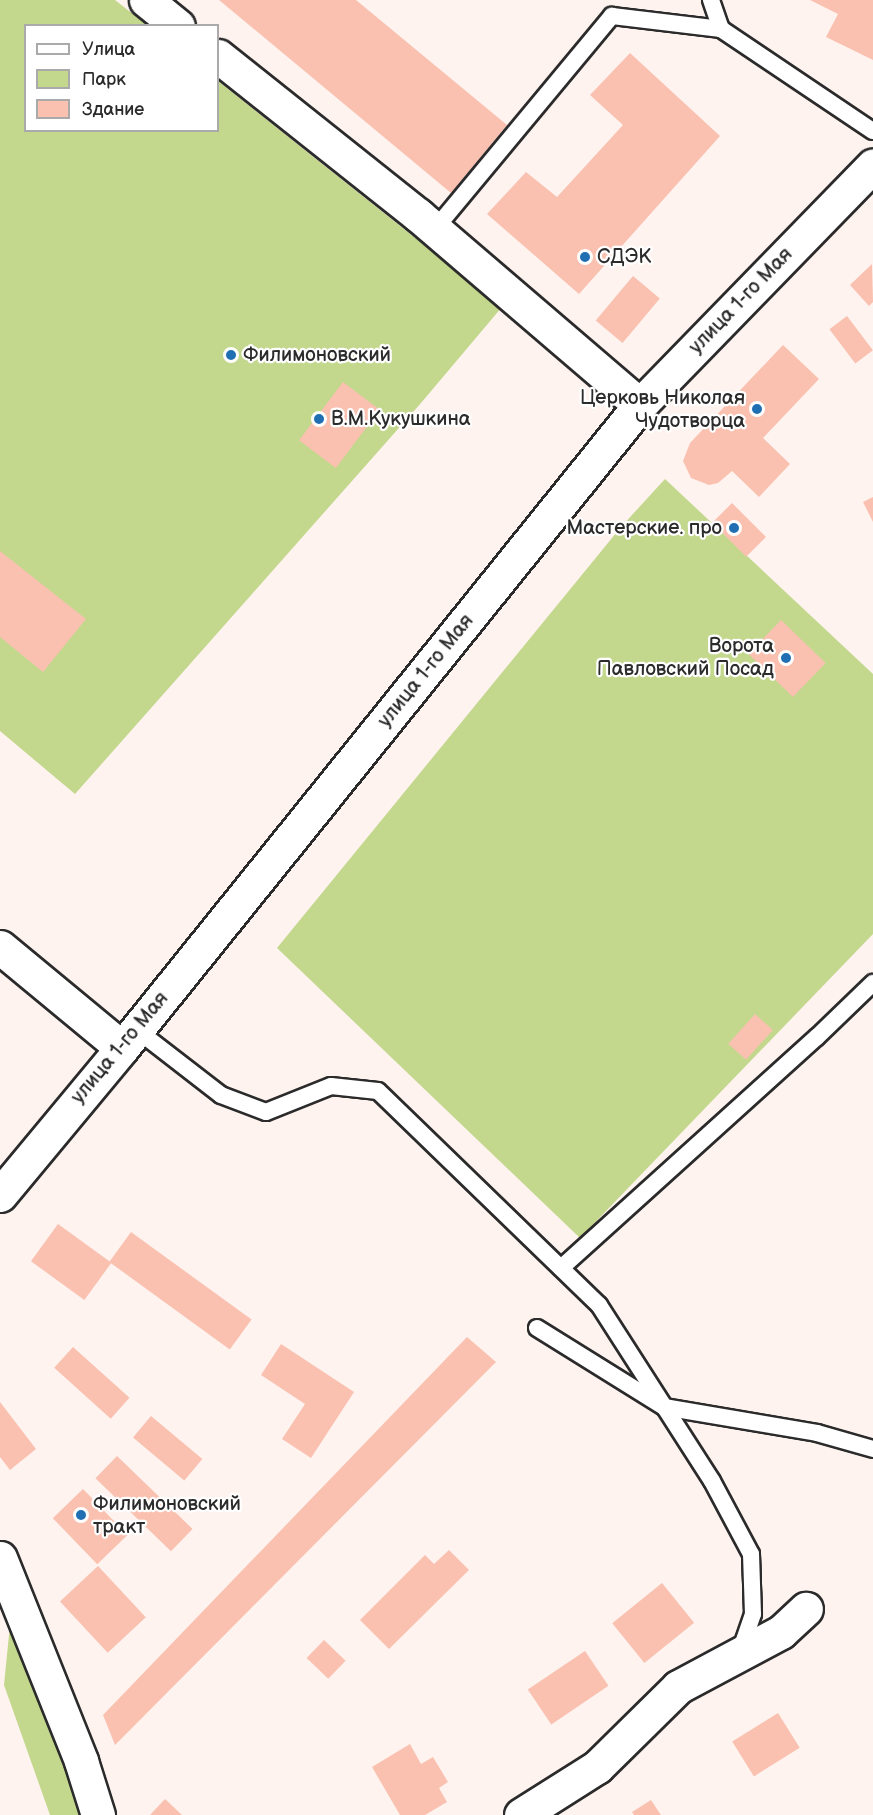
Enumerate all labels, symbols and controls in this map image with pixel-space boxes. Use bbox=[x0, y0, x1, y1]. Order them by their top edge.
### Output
legend bbox=[24, 24, 219, 132]
text: Улица bbox=[82, 39, 135, 60]
text: Парк bbox=[82, 69, 126, 90]
text: Здание bbox=[82, 99, 144, 120]
street label: улица 1-го Мая bbox=[684, 243, 798, 359]
place label: СДЭК bbox=[597, 245, 651, 269]
marker: СДЭК bbox=[578, 250, 592, 264]
place label: Филимоновский bbox=[243, 343, 391, 367]
marker: Филимоновский bbox=[224, 348, 238, 362]
place label: Церковь Николая Чудотворца bbox=[580, 386, 745, 433]
marker: Церковь Николая Чудотворца bbox=[750, 402, 764, 416]
place label: В.М.Кукушкина bbox=[331, 407, 471, 431]
marker: В.М.Кукушкина bbox=[312, 412, 326, 426]
place label: Мастерские. про bbox=[567, 516, 722, 540]
marker: Мастерские. про bbox=[727, 521, 741, 535]
street label: улица 1-го Мая bbox=[373, 610, 479, 732]
place label: Ворота Павловский Посад bbox=[597, 634, 774, 681]
marker: Ворота Павловский Посад bbox=[779, 651, 793, 665]
street label: улица 1-го Мая bbox=[66, 987, 174, 1109]
place label: Филимоновский тракт bbox=[93, 1492, 241, 1539]
marker: Филимоновский тракт bbox=[74, 1508, 88, 1522]

